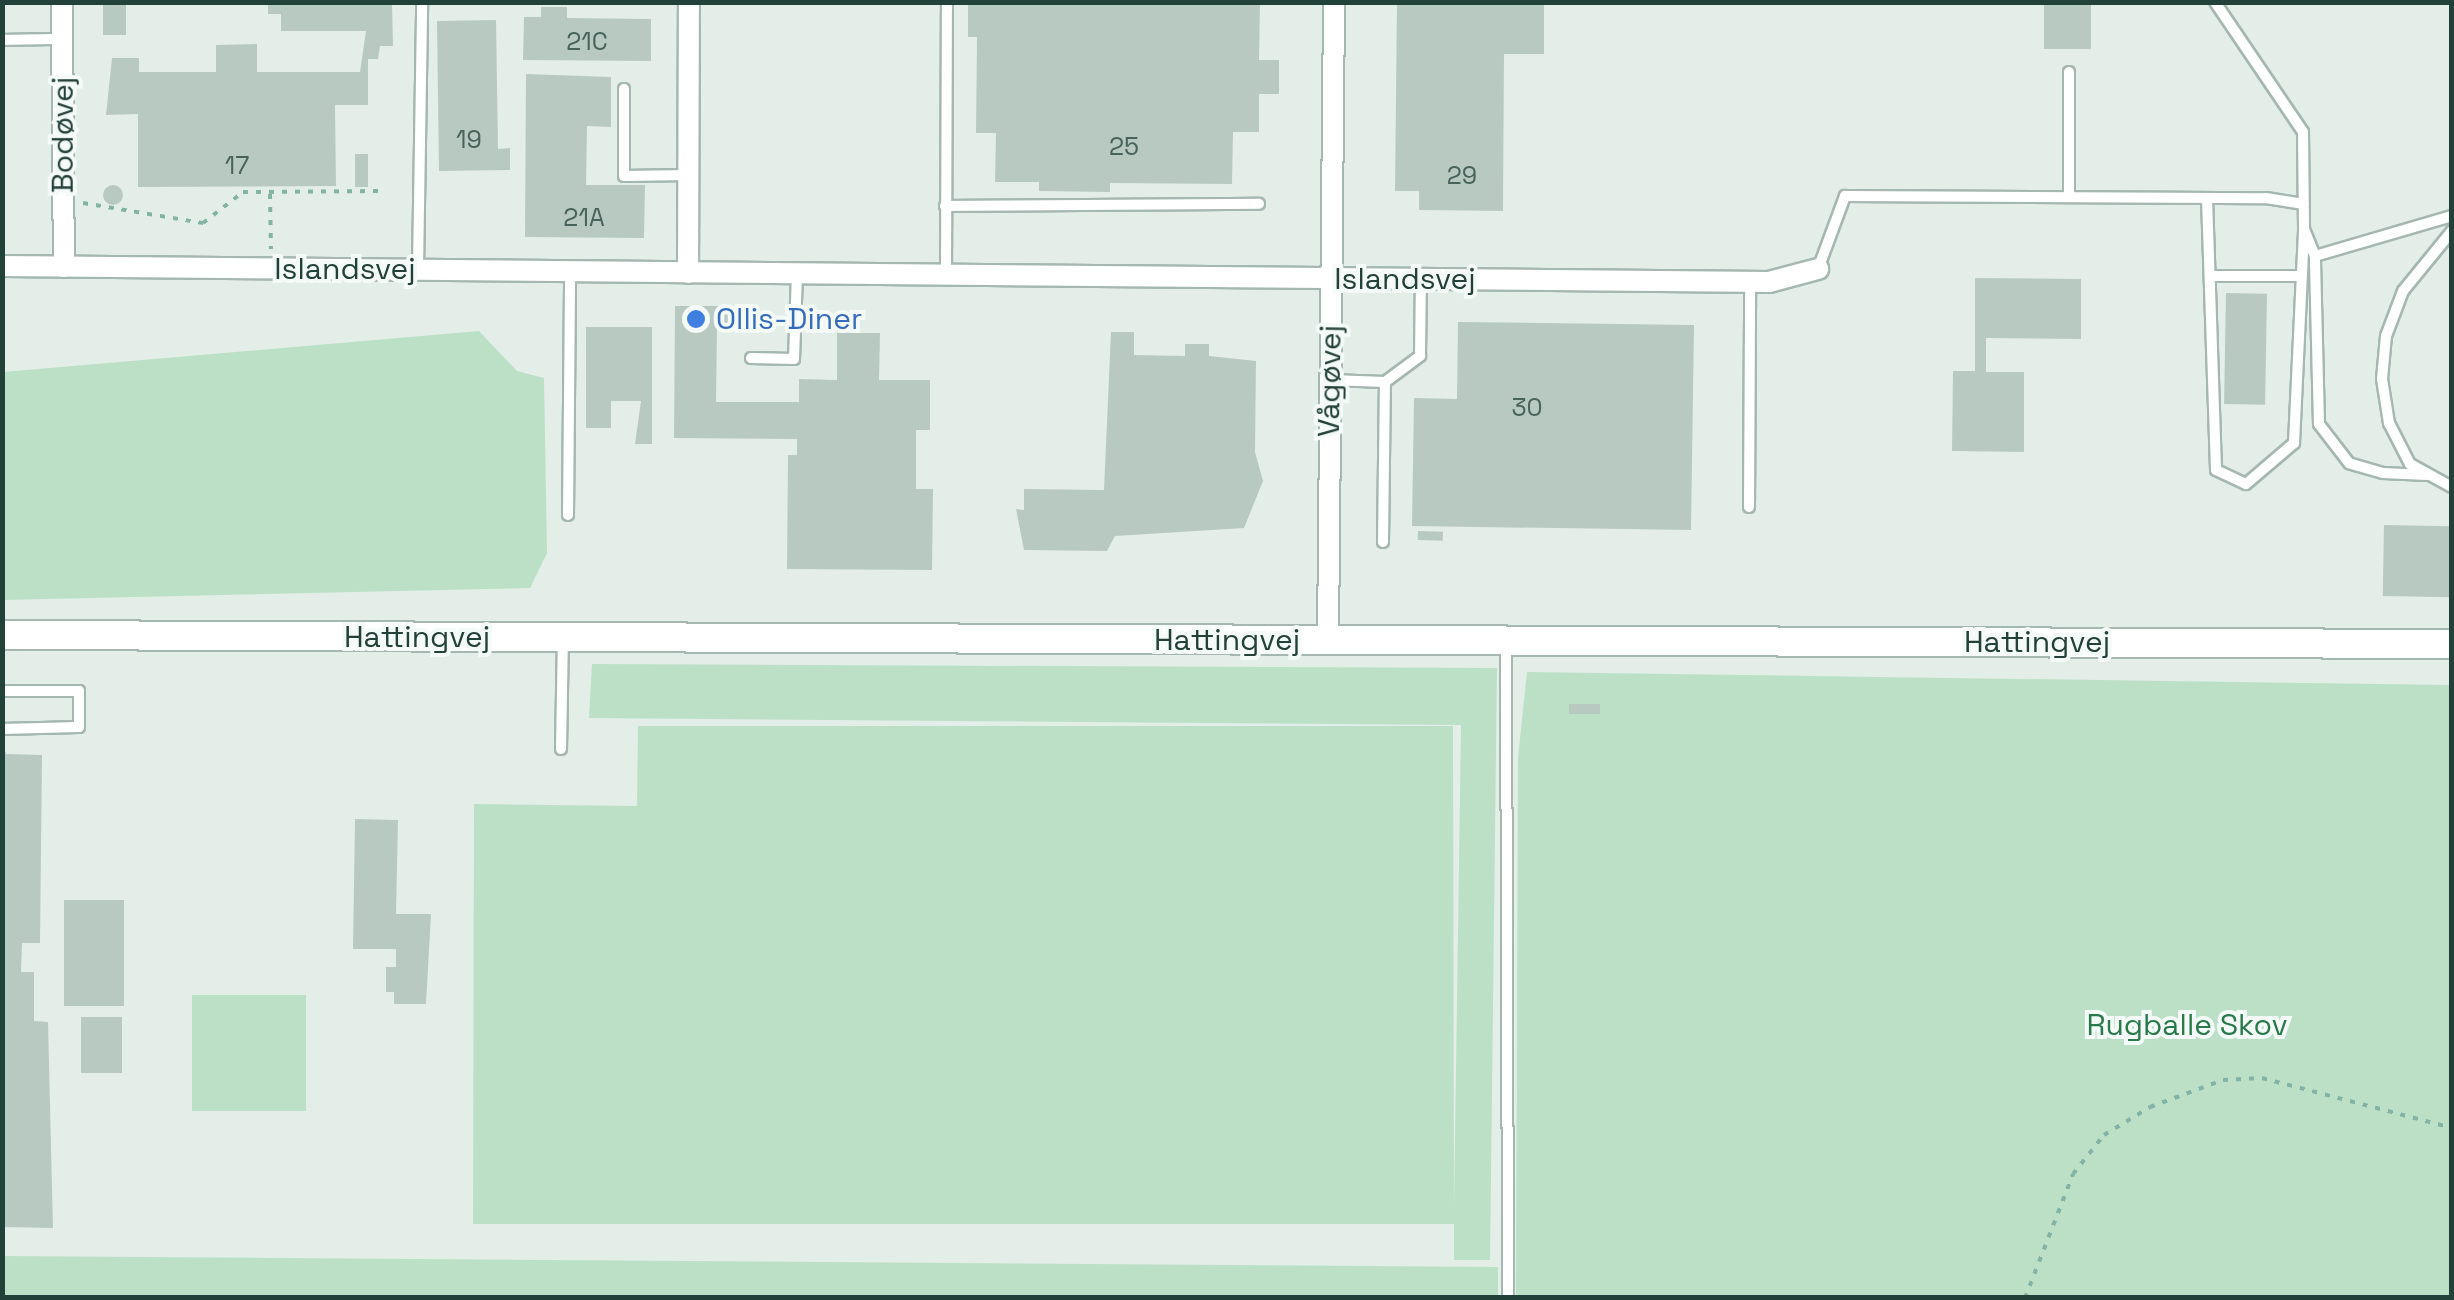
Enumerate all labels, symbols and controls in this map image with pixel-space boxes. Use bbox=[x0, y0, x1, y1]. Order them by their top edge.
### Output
house number: 21C bbox=[566, 26, 608, 56]
street label: Bodøvej bbox=[45, 77, 81, 193]
house number: 19 bbox=[456, 124, 482, 154]
house number: 25 bbox=[1109, 131, 1139, 161]
house number: 17 bbox=[225, 150, 249, 180]
house number: 29 bbox=[1447, 160, 1477, 190]
house number: 21A bbox=[563, 202, 605, 232]
street label: Islandsvej bbox=[274, 251, 416, 287]
street label: Islandsvej bbox=[1334, 261, 1476, 297]
place label: Ollis-Diner bbox=[716, 301, 862, 337]
marker: Ollis-Diner bbox=[685, 308, 707, 330]
street label: Vågøvej bbox=[1311, 325, 1349, 437]
house number: 30 bbox=[1511, 392, 1543, 422]
street label: Hattingvej bbox=[344, 619, 490, 655]
street label: Hattingvej bbox=[1154, 622, 1300, 658]
street label: Hattingvej bbox=[1964, 624, 2110, 660]
park label: Rugballe Skov bbox=[2086, 1007, 2288, 1043]

